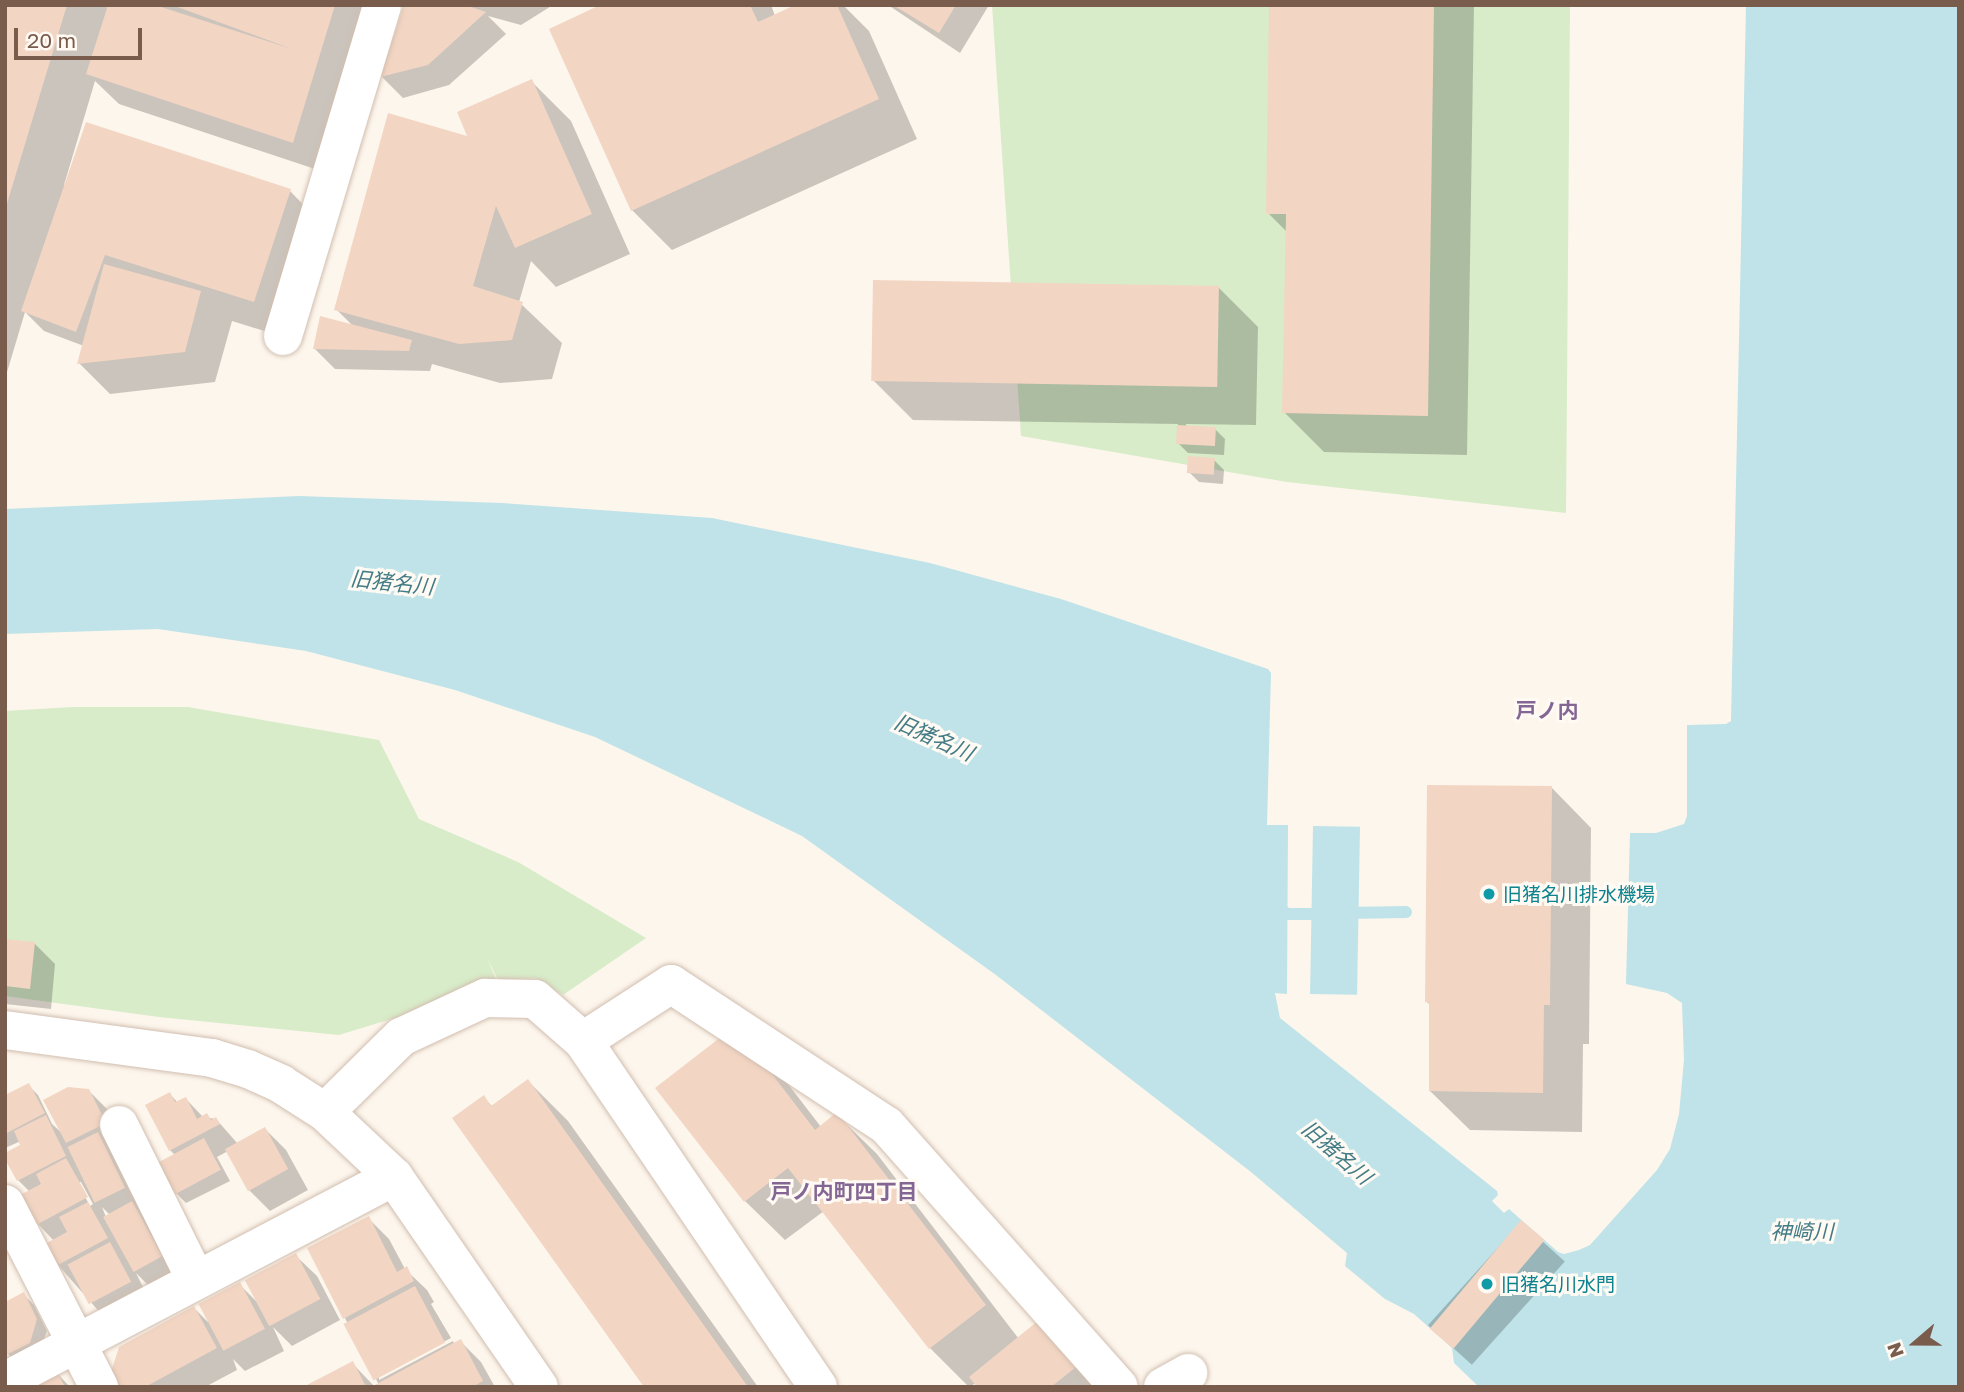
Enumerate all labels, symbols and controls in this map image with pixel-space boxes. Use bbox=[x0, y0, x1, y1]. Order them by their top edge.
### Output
scale bar bbox=[18, 14, 145, 58]
text: 20 m bbox=[27, 27, 76, 53]
water label: 旧猪名川 bbox=[349, 565, 435, 599]
district label: 戸ノ内 bbox=[1516, 697, 1578, 723]
water label: 旧猪名川 bbox=[891, 708, 977, 766]
place label: 旧猪名川排水機場 bbox=[1503, 883, 1655, 905]
marker: 旧猪名川排水機場 bbox=[1481, 886, 1497, 902]
water label: 旧猪名川 bbox=[1297, 1115, 1377, 1189]
district label: 戸ノ内町四丁目 bbox=[771, 1178, 917, 1204]
water label: 神崎川 bbox=[1771, 1218, 1833, 1244]
place label: 旧猪名川水門 bbox=[1501, 1273, 1615, 1295]
marker: 旧猪名川水門 bbox=[1479, 1276, 1495, 1292]
north arrow bbox=[1880, 1308, 1950, 1378]
text: N bbox=[1882, 1340, 1908, 1361]

